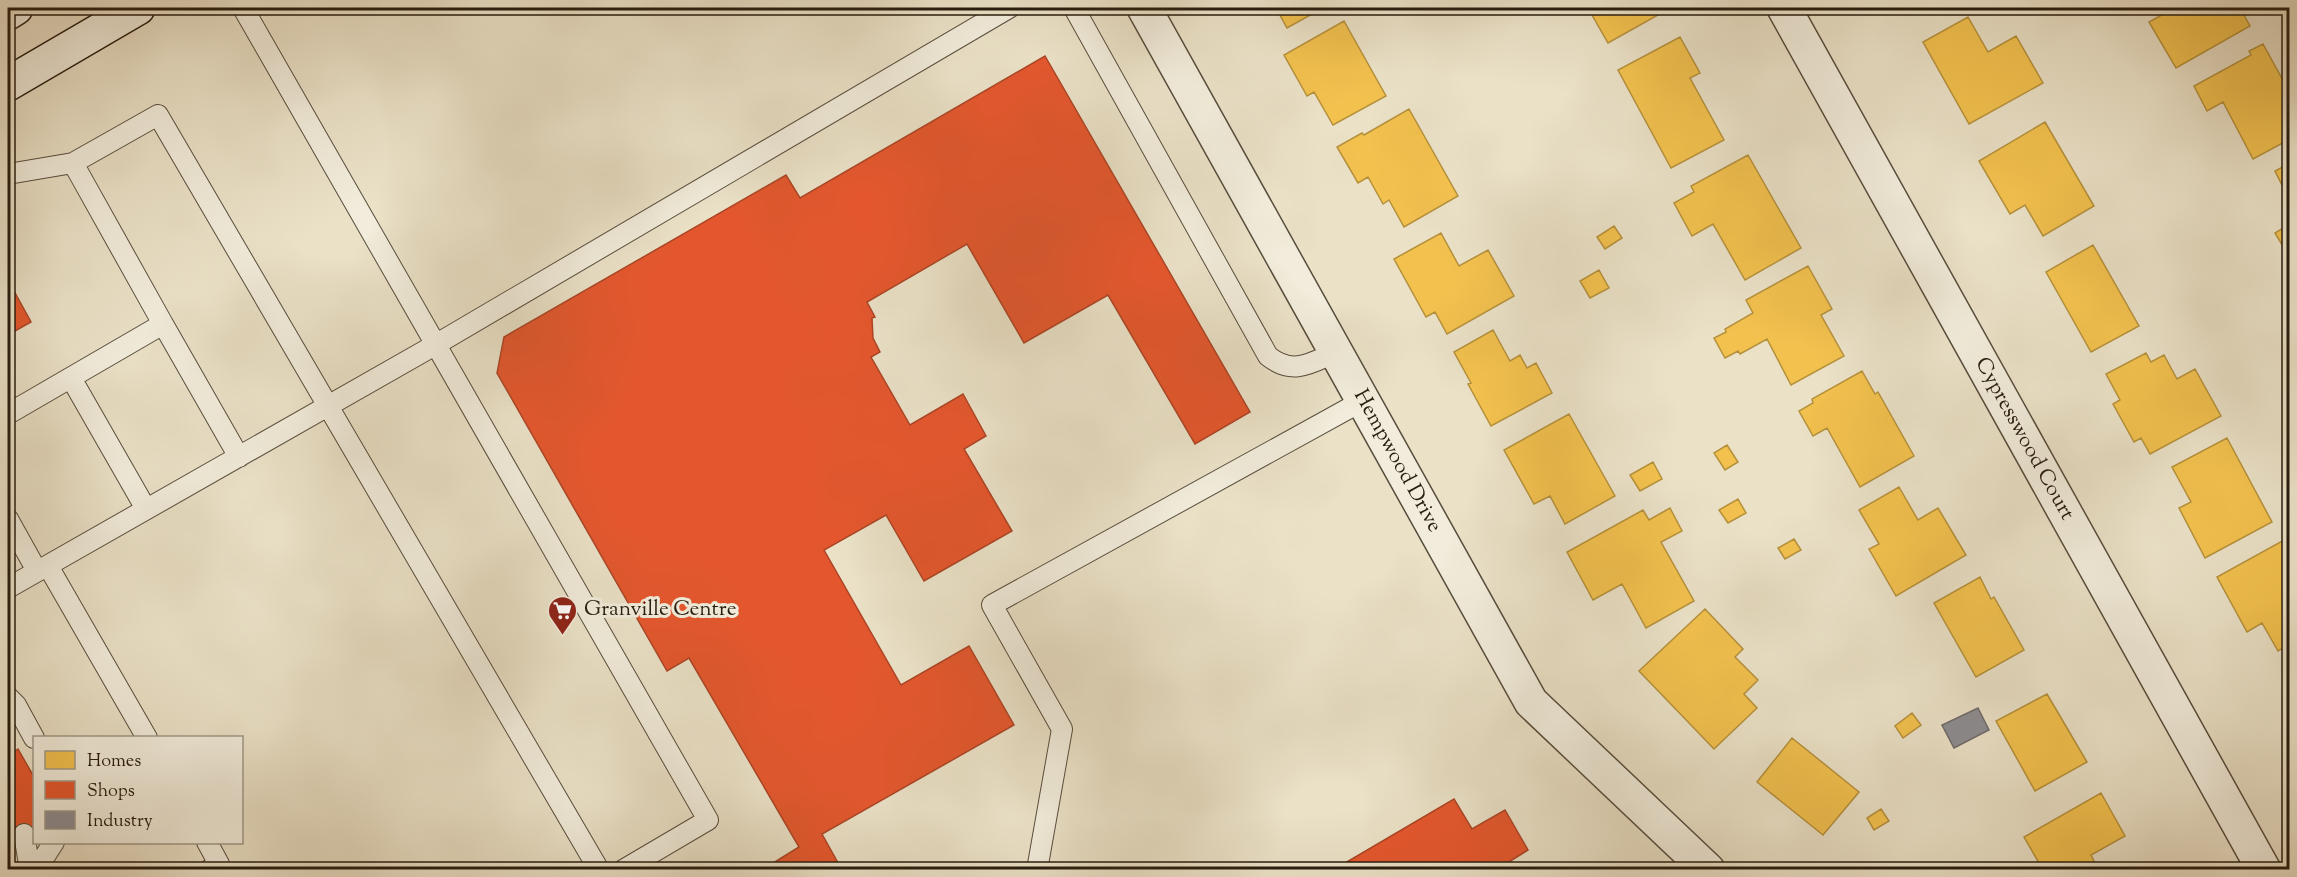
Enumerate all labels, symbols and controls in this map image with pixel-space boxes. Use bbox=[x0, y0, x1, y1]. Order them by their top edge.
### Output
street label: Cypresswood Court bbox=[1967, 352, 2081, 526]
street label: Hempwood Drive bbox=[1345, 384, 1449, 538]
supermarket icon: Granville Centre bbox=[547, 594, 579, 636]
place label: Granville Centre bbox=[584, 595, 736, 625]
legend bbox=[33, 736, 243, 844]
text: Homes bbox=[87, 749, 141, 775]
text: Shops bbox=[87, 779, 135, 805]
text: Industry bbox=[87, 809, 153, 835]

